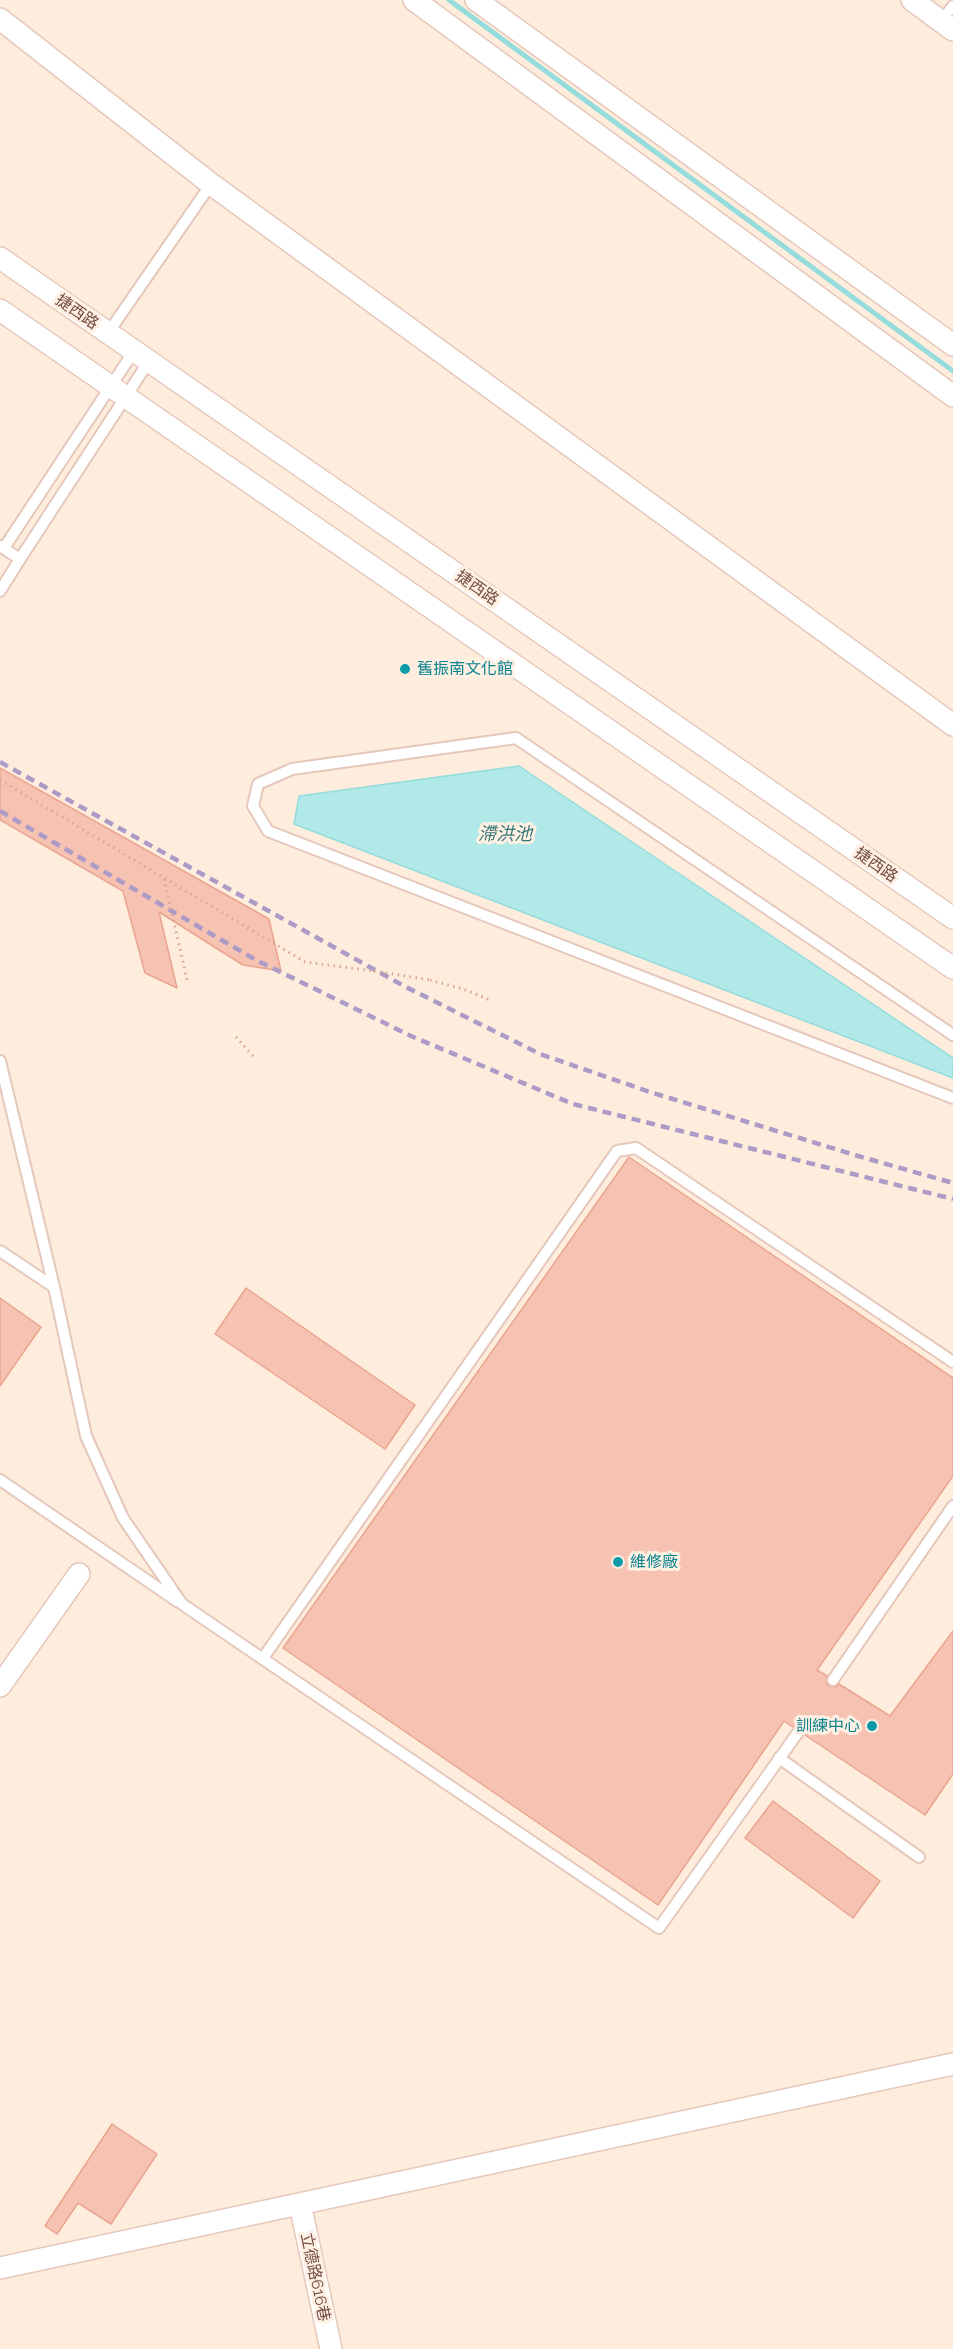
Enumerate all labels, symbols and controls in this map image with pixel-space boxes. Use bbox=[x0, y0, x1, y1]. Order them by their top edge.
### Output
street label: 捷西路 bbox=[52, 290, 102, 334]
street label: 捷西路 bbox=[452, 566, 502, 610]
place label: 舊振南文化館 bbox=[417, 659, 513, 679]
marker: 舊振南文化館 bbox=[398, 662, 412, 676]
water label: 滯洪池 bbox=[478, 824, 532, 846]
street label: 捷西路 bbox=[851, 843, 901, 887]
place label: 維修廠 bbox=[630, 1552, 678, 1572]
marker: 維修廠 bbox=[611, 1555, 625, 1569]
place label: 訓練中心 bbox=[796, 1716, 860, 1736]
marker: 訓練中心 bbox=[865, 1719, 879, 1733]
street label: 立德路616巷 bbox=[296, 2231, 334, 2323]

